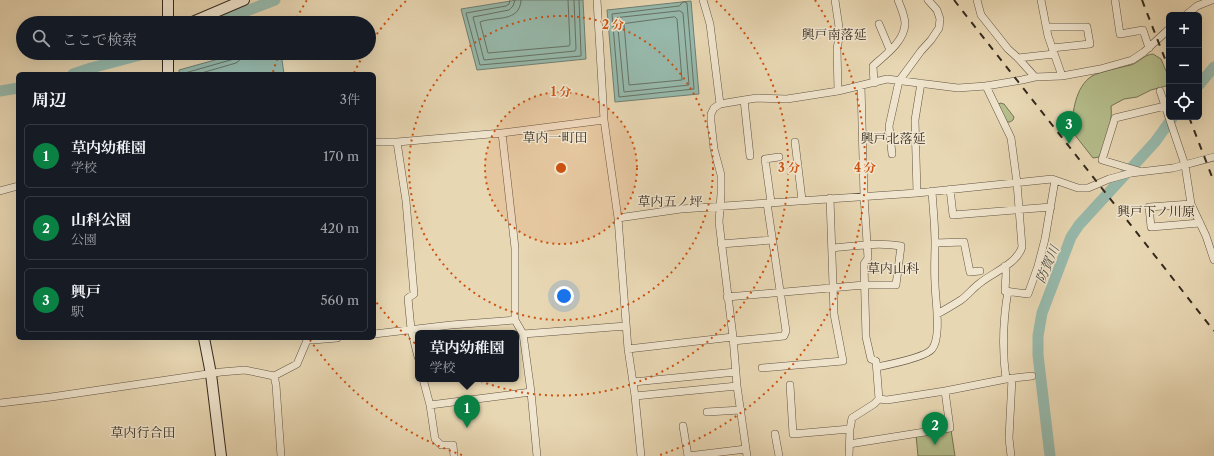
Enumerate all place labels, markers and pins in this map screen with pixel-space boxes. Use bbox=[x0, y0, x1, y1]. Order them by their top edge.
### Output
pin: 3 bbox=[1056, 111, 1082, 144]
centre of rings bbox=[554, 161, 568, 175]
pin: 1 bbox=[454, 395, 480, 428]
pin: 2 bbox=[922, 412, 948, 445]

